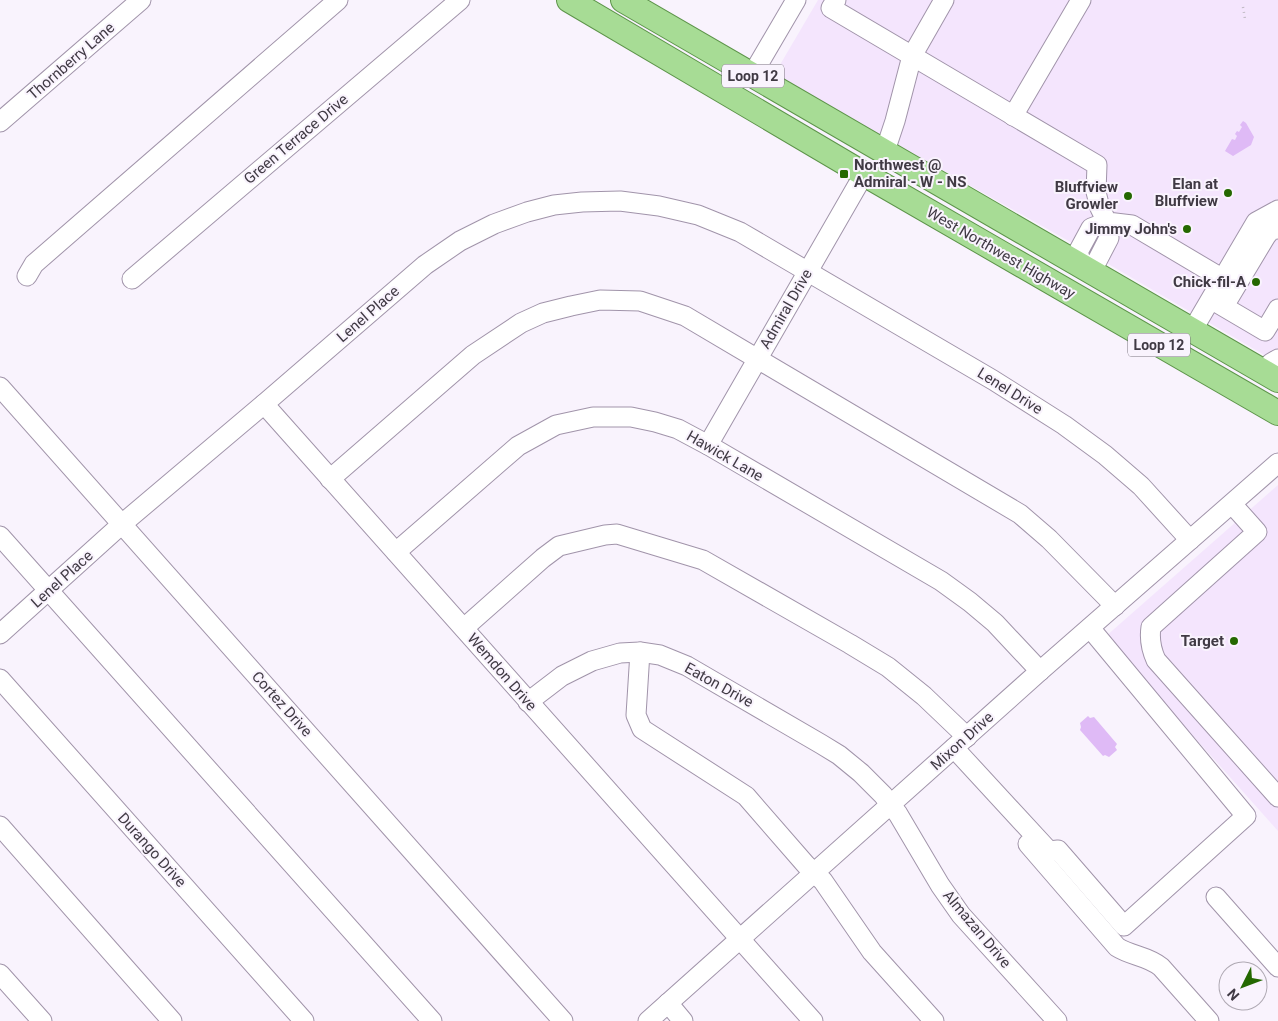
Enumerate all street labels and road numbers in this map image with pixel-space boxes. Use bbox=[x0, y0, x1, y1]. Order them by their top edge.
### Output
street label: Thornberry Lane bbox=[24, 18, 118, 104]
road number: Loop 12 bbox=[722, 64, 784, 88]
street label: Green Terrace Drive bbox=[240, 90, 352, 188]
street label: West Northwest Highway bbox=[924, 203, 1078, 303]
street label: Admiral Drive bbox=[756, 266, 816, 352]
street label: Lenel Place bbox=[333, 282, 403, 346]
road number: Loop 12 bbox=[1128, 334, 1190, 356]
street label: Lenel Drive bbox=[974, 364, 1046, 418]
street label: Hawick Lane bbox=[684, 427, 767, 485]
street label: Lenel Place bbox=[27, 547, 97, 611]
street label: Wemdon Drive bbox=[463, 630, 541, 715]
street label: Eaton Drive bbox=[682, 659, 757, 711]
street label: Cortez Drive bbox=[248, 668, 316, 740]
street label: Mixon Drive bbox=[927, 708, 997, 774]
street label: Durango Drive bbox=[114, 809, 190, 891]
street label: Almazan Drive bbox=[939, 886, 1015, 972]

